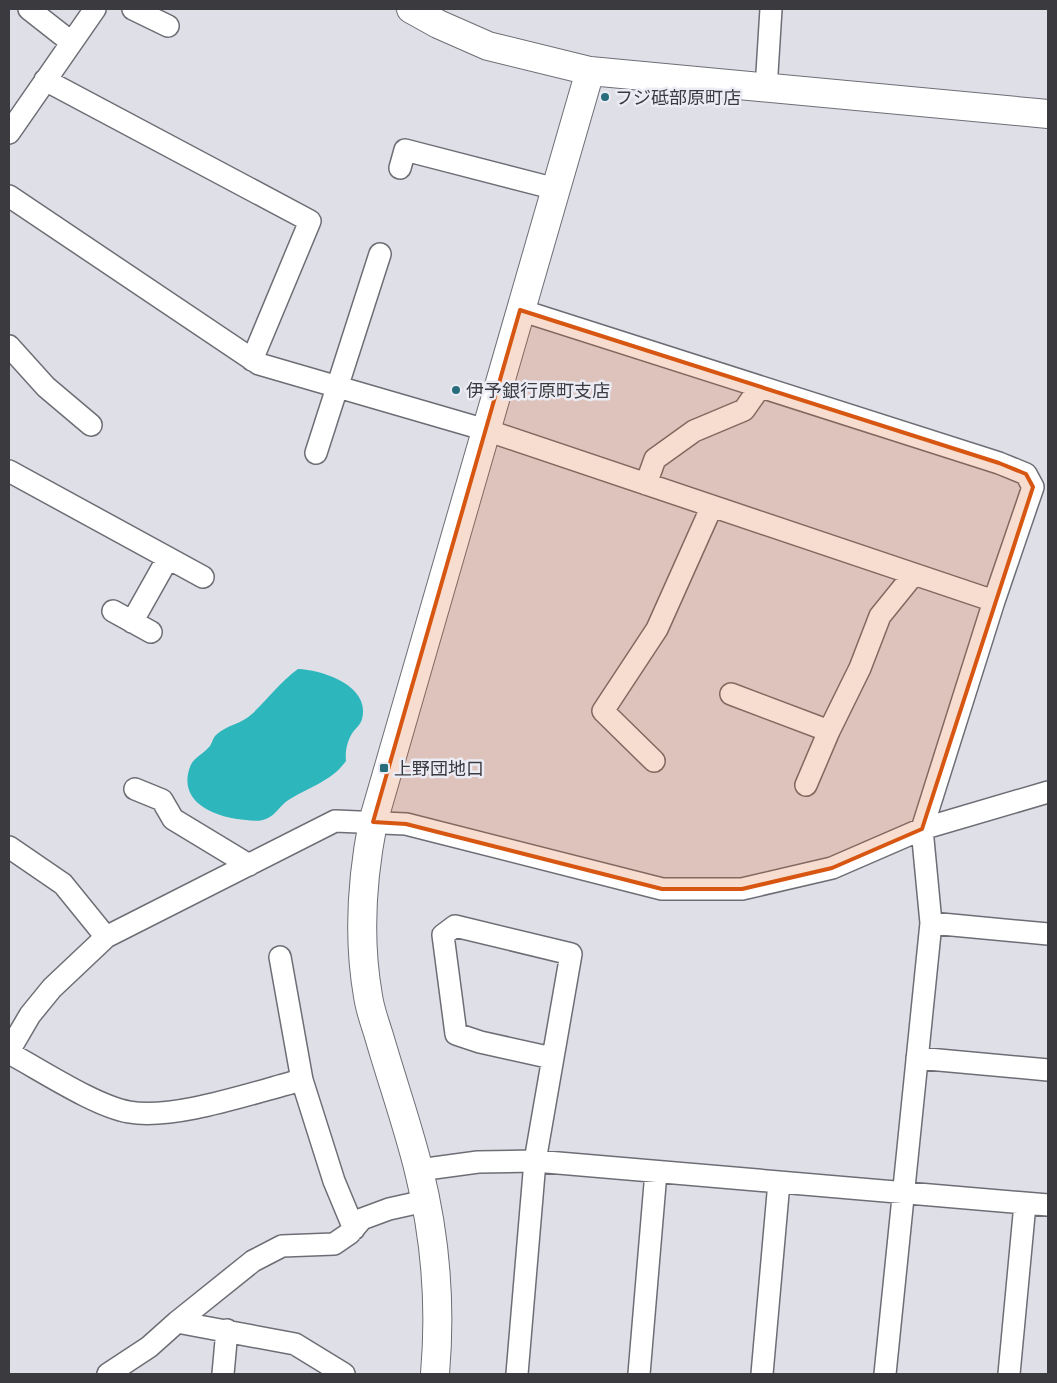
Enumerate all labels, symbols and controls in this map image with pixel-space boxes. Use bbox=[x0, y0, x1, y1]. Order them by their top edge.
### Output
place label: フジ砥部原町店 bbox=[615, 85, 741, 110]
marker: フジ砥部原町店 bbox=[599, 91, 611, 103]
place label: 伊予銀行原町支店 bbox=[466, 378, 610, 403]
marker: 伊予銀行原町支店 bbox=[450, 384, 462, 396]
place label: 上野団地口 bbox=[394, 756, 484, 781]
marker: 上野団地口 bbox=[378, 762, 390, 774]

